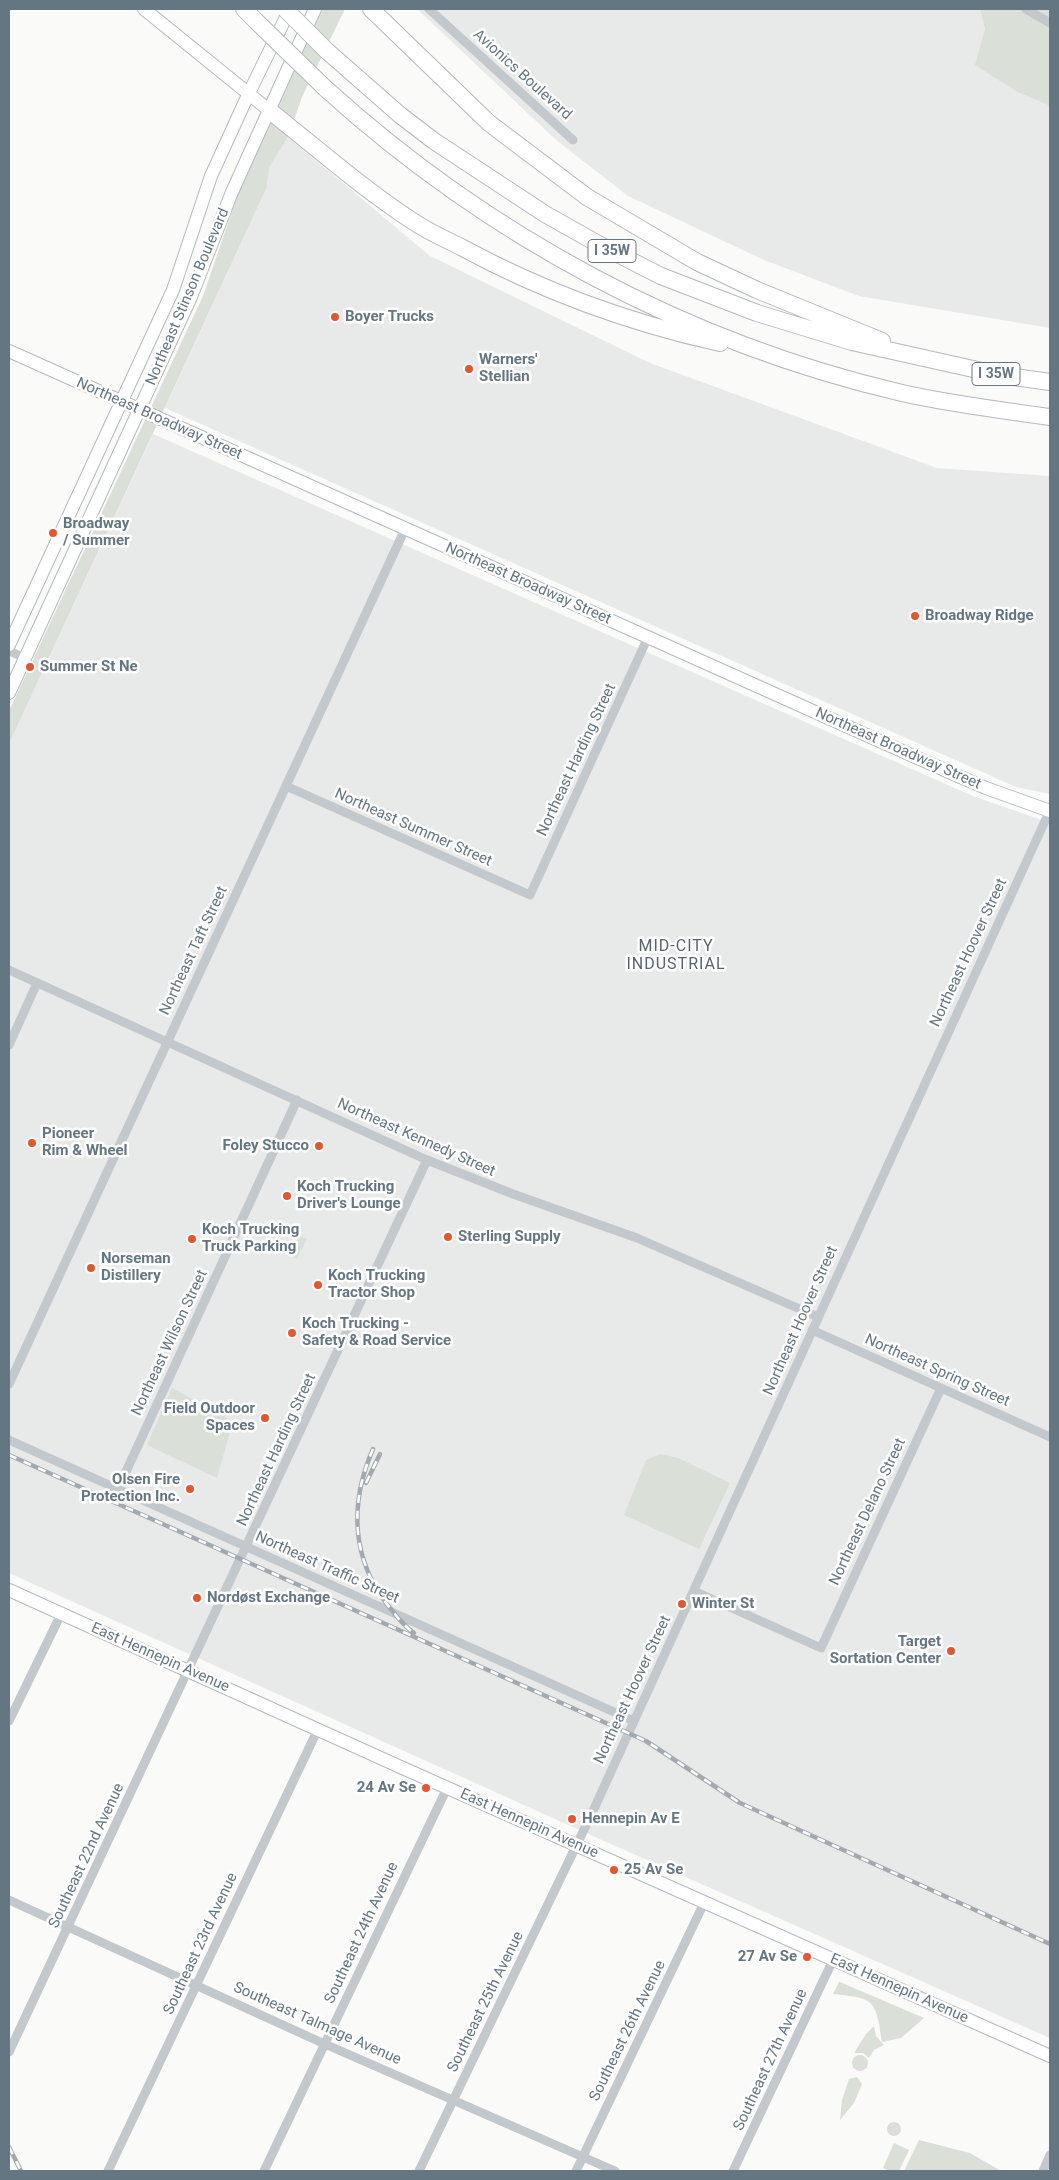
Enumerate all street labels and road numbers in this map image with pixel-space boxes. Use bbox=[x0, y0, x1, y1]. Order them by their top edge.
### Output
street label: Avionics Boulevard bbox=[469, 26, 575, 124]
street label: Northeast Stinson Boulevard bbox=[142, 206, 234, 388]
road number: I 35W bbox=[588, 240, 636, 262]
road number: I 35W bbox=[972, 362, 1020, 386]
street label: Northeast Broadway Street bbox=[73, 374, 245, 464]
street label: Northeast Broadway Street bbox=[442, 539, 614, 629]
street label: Northeast Harding Street bbox=[534, 681, 620, 839]
street label: Northeast Broadway Street bbox=[812, 704, 984, 794]
street label: Northeast Summer Street bbox=[332, 785, 494, 871]
street label: Northeast Hoover Street bbox=[927, 876, 1011, 1030]
street label: Northeast Taft Street bbox=[156, 884, 232, 1018]
street label: Northeast Kennedy Street bbox=[334, 1095, 498, 1181]
street label: Northeast Hoover Street bbox=[760, 1244, 842, 1398]
street label: Northeast Wilson Street bbox=[128, 1267, 212, 1419]
street label: Northeast Spring Street bbox=[862, 1331, 1012, 1411]
street label: Northeast Harding Street bbox=[234, 1371, 320, 1529]
street label: Northeast Delano Street bbox=[826, 1436, 910, 1588]
street label: Northeast Traffic Street bbox=[252, 1528, 402, 1608]
street label: Northeast Hoover Street bbox=[591, 1613, 675, 1767]
street label: East Hennepin Avenue bbox=[88, 1619, 232, 1697]
street label: Southeast 22nd Avenue bbox=[46, 1781, 128, 1931]
street label: East Hennepin Avenue bbox=[457, 1785, 601, 1863]
street label: Southeast 24th Avenue bbox=[321, 1859, 403, 2007]
street label: Southeast 23rd Avenue bbox=[160, 1870, 242, 2018]
street label: Southeast 25th Avenue bbox=[444, 1929, 528, 2075]
street label: East Hennepin Avenue bbox=[827, 1950, 971, 2028]
street label: Southeast 26th Avenue bbox=[586, 1958, 670, 2104]
street label: Southeast Talmage Avenue bbox=[230, 1979, 404, 2069]
street label: Southeast 27th Avenue bbox=[730, 1986, 812, 2134]

